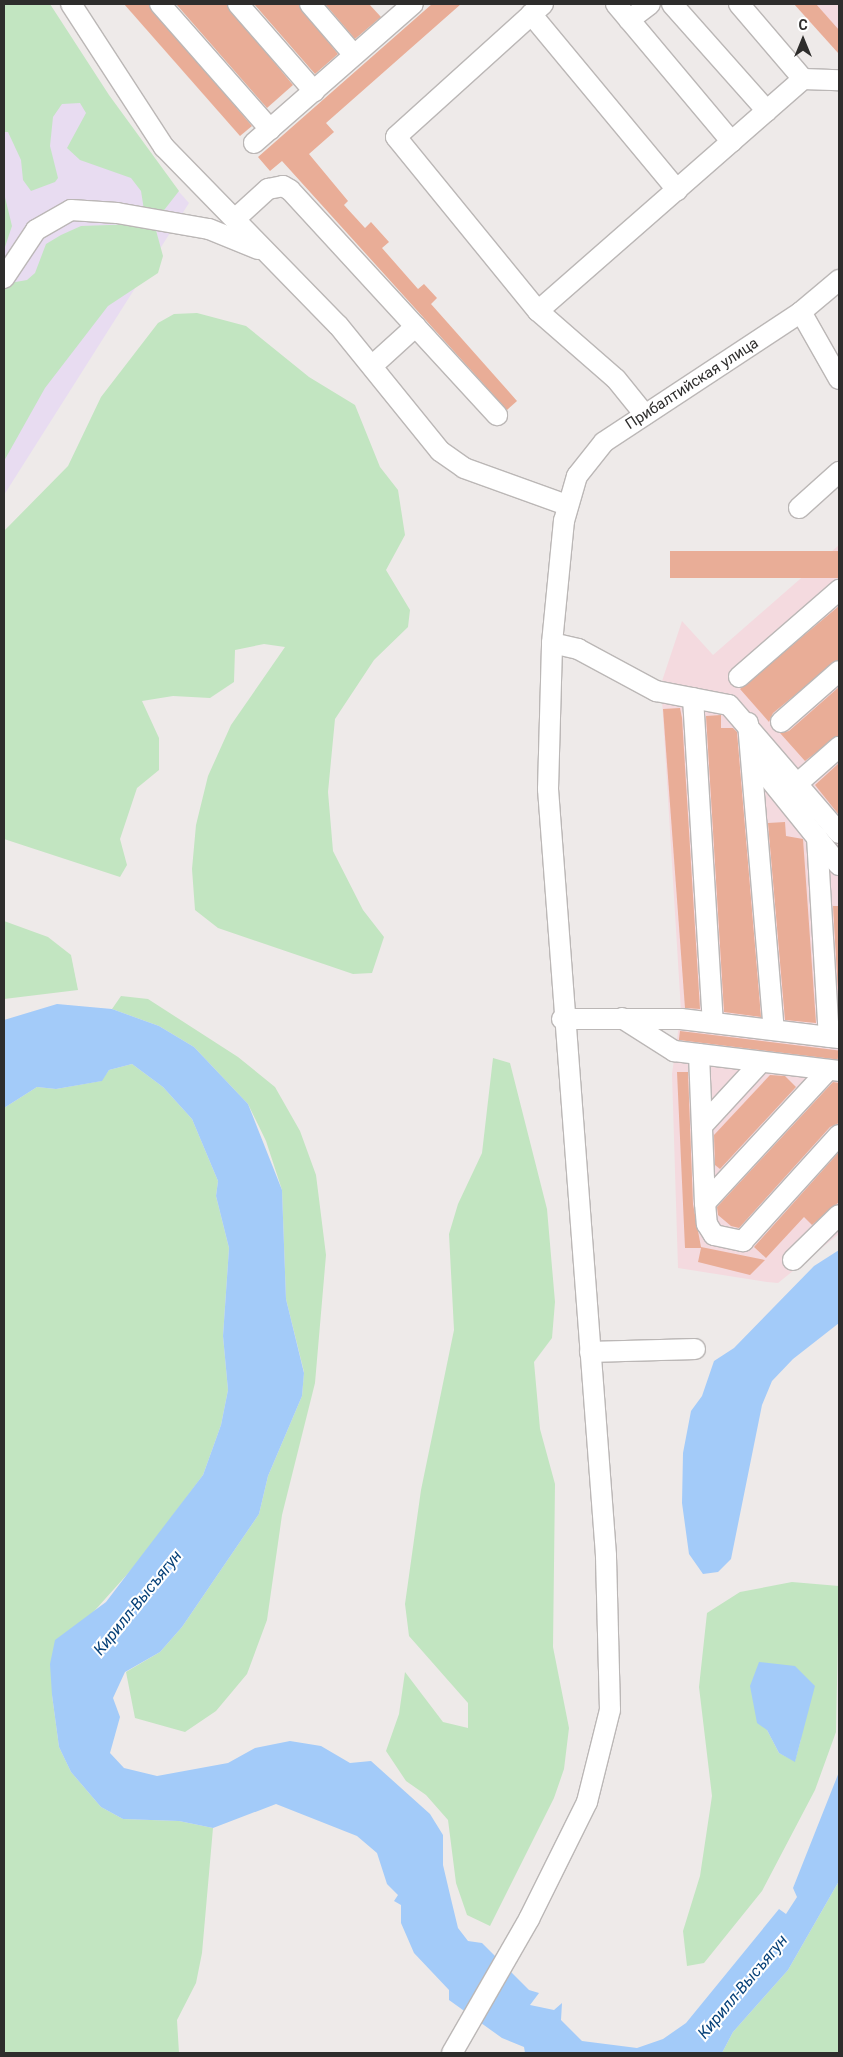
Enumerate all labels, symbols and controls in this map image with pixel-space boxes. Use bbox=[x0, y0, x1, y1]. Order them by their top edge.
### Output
north arrow bbox=[778, 15, 828, 65]
text: С bbox=[798, 17, 808, 33]
street label: Прибалтийская улица bbox=[622, 334, 762, 434]
water label: Кирилл-Высъягун bbox=[90, 1547, 186, 1659]
water label: Кирилл-Высъягун bbox=[694, 1931, 792, 2043]

